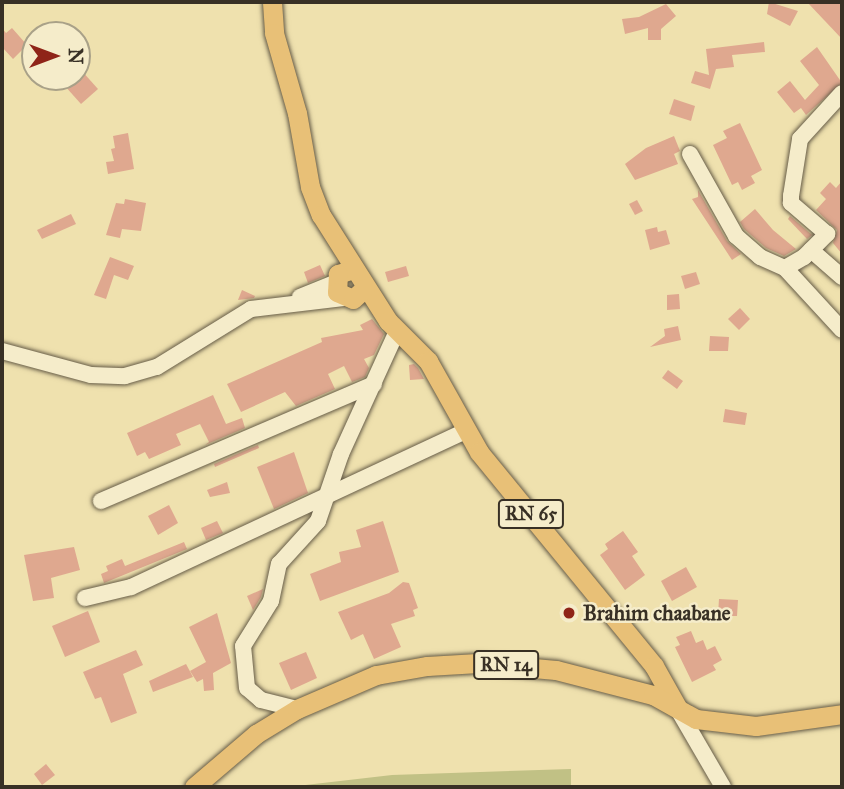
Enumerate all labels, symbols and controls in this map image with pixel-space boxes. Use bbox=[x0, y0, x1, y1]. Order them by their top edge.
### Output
north arrow bbox=[21, 21, 91, 91]
text: N bbox=[64, 48, 87, 64]
road number: RN 65 bbox=[498, 499, 564, 530]
place label: Brahim chaabane bbox=[583, 600, 731, 626]
marker: Brahim chaabane bbox=[561, 605, 577, 621]
road number: RN 14 bbox=[473, 650, 539, 680]

